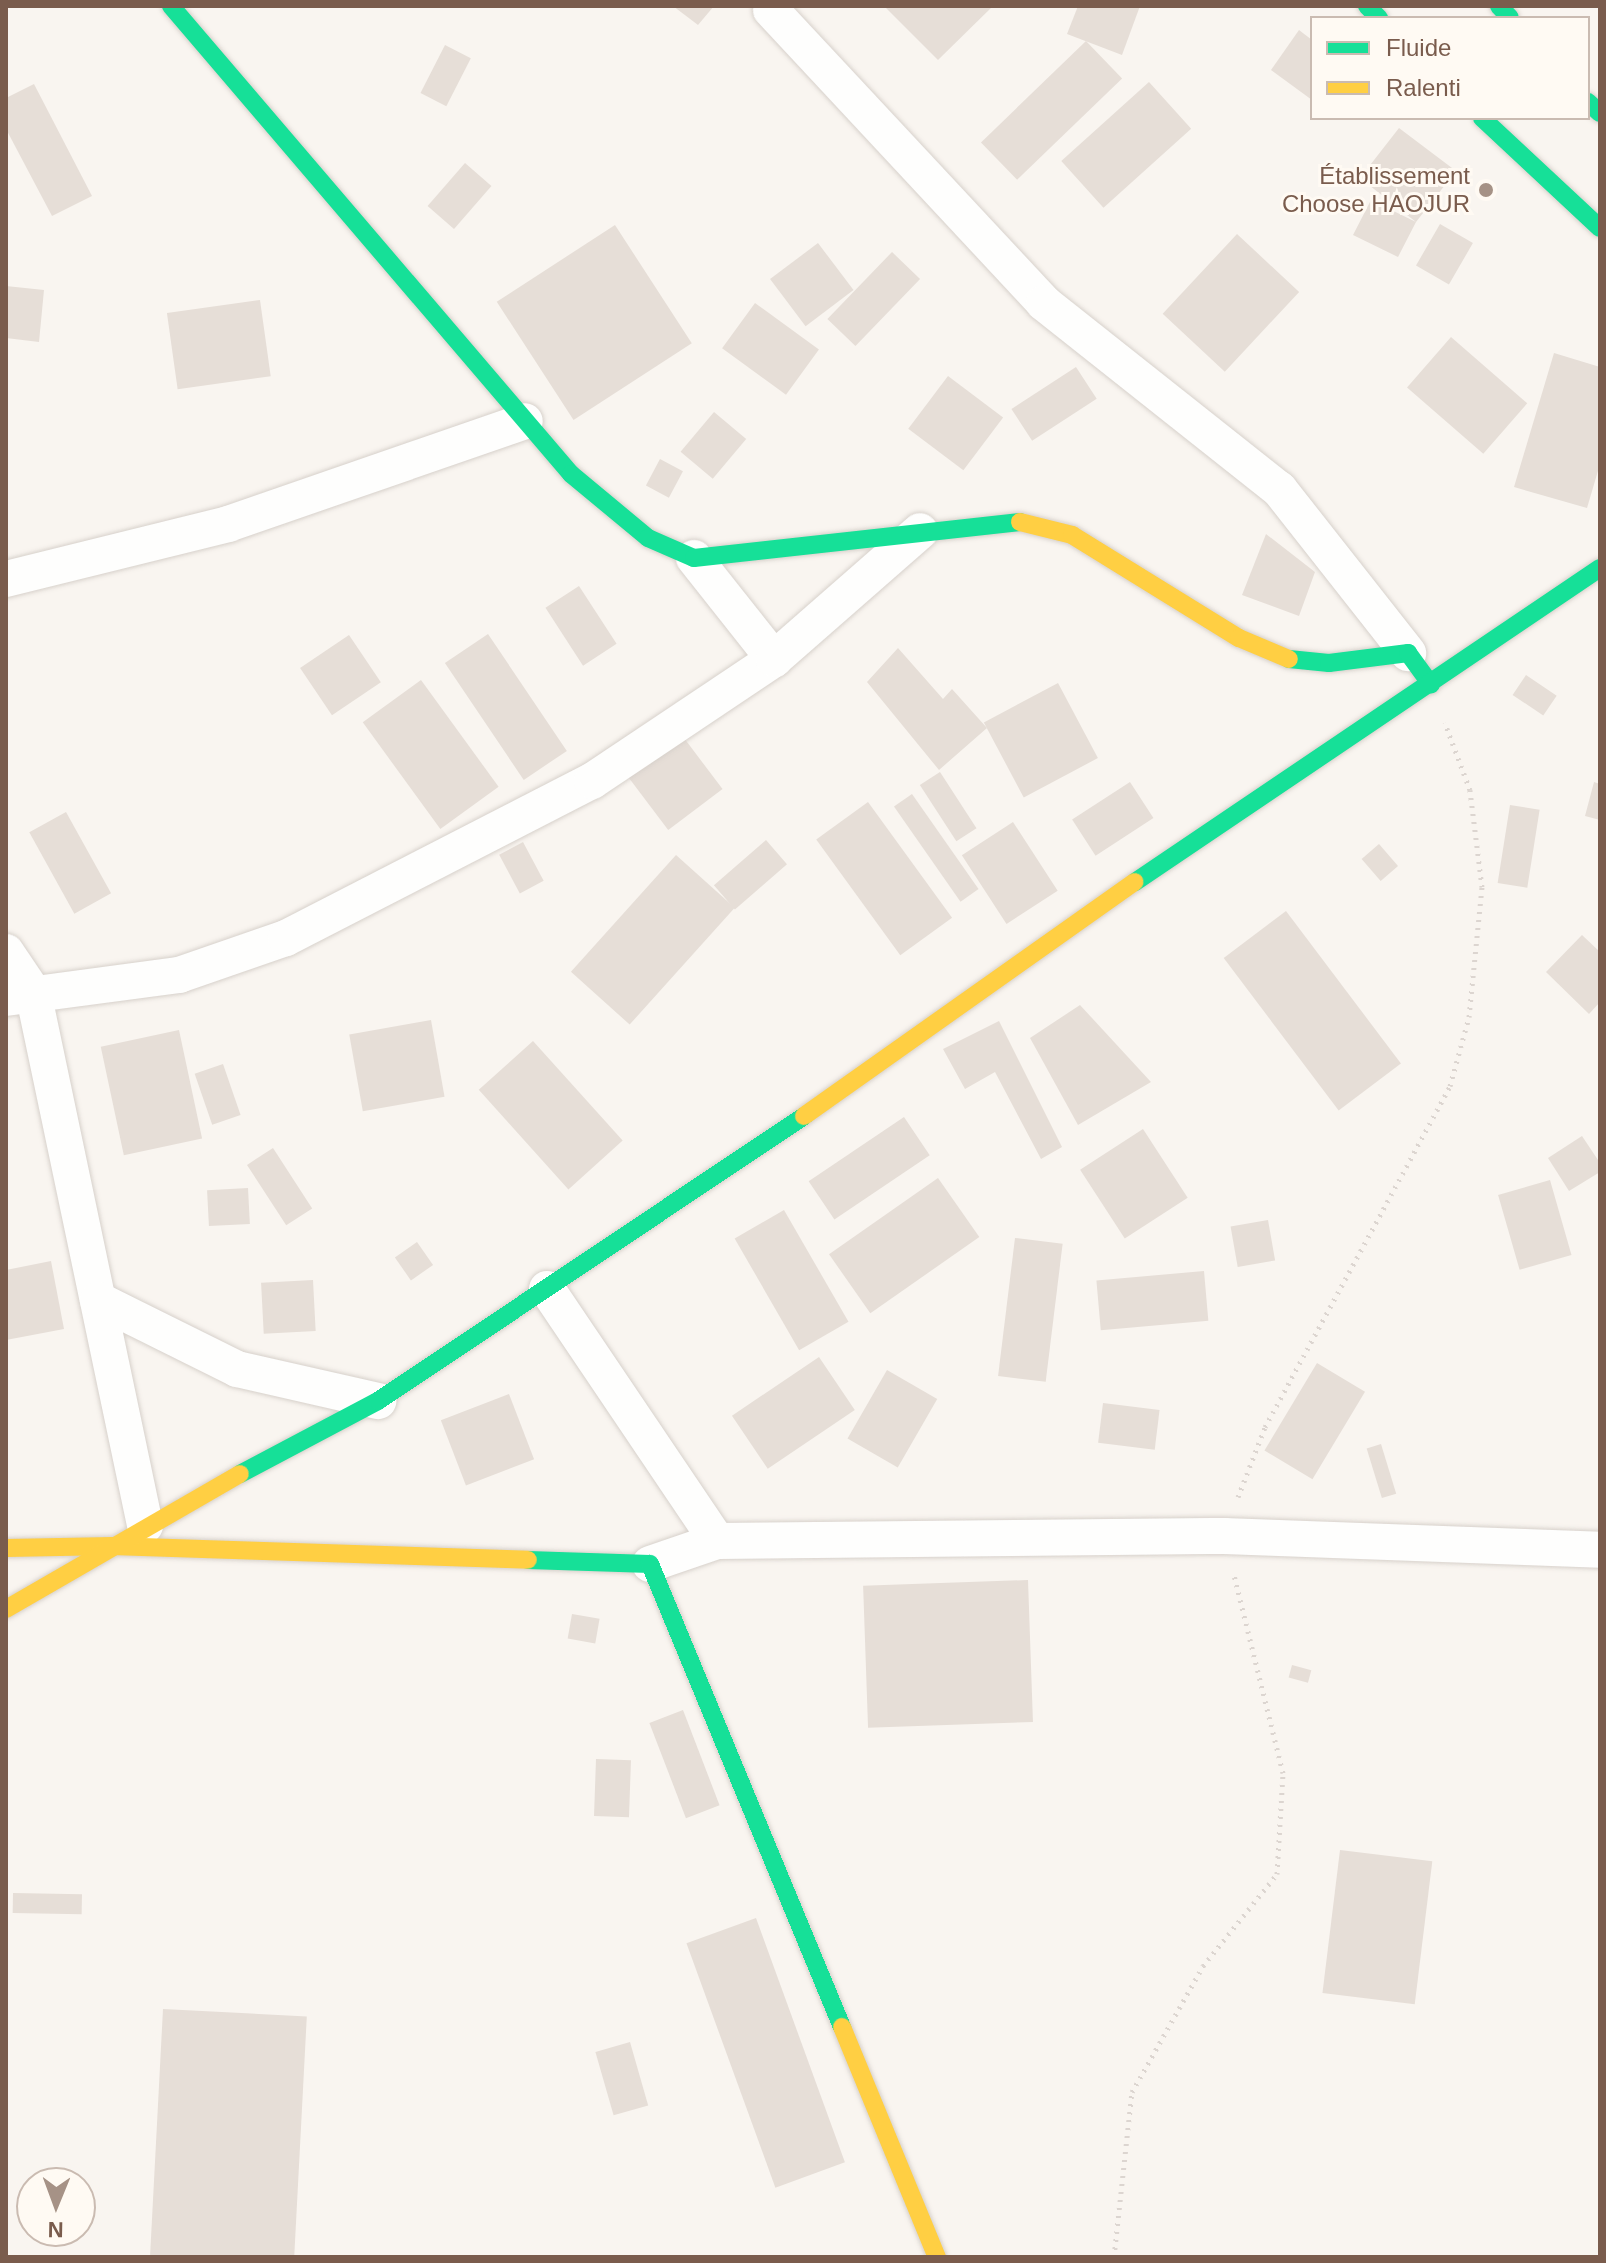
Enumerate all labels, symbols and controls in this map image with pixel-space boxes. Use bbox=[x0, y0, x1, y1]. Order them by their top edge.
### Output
legend bbox=[1310, 16, 1590, 120]
text: Fluide bbox=[1386, 34, 1451, 61]
text: Ralenti bbox=[1386, 74, 1461, 101]
place label: Établissement Choose HAOJUR bbox=[1282, 162, 1470, 218]
marker: Établissement Choose HAOJUR bbox=[1477, 181, 1495, 199]
north arrow bbox=[16, 2167, 96, 2247]
text: N bbox=[47, 2217, 64, 2242]

